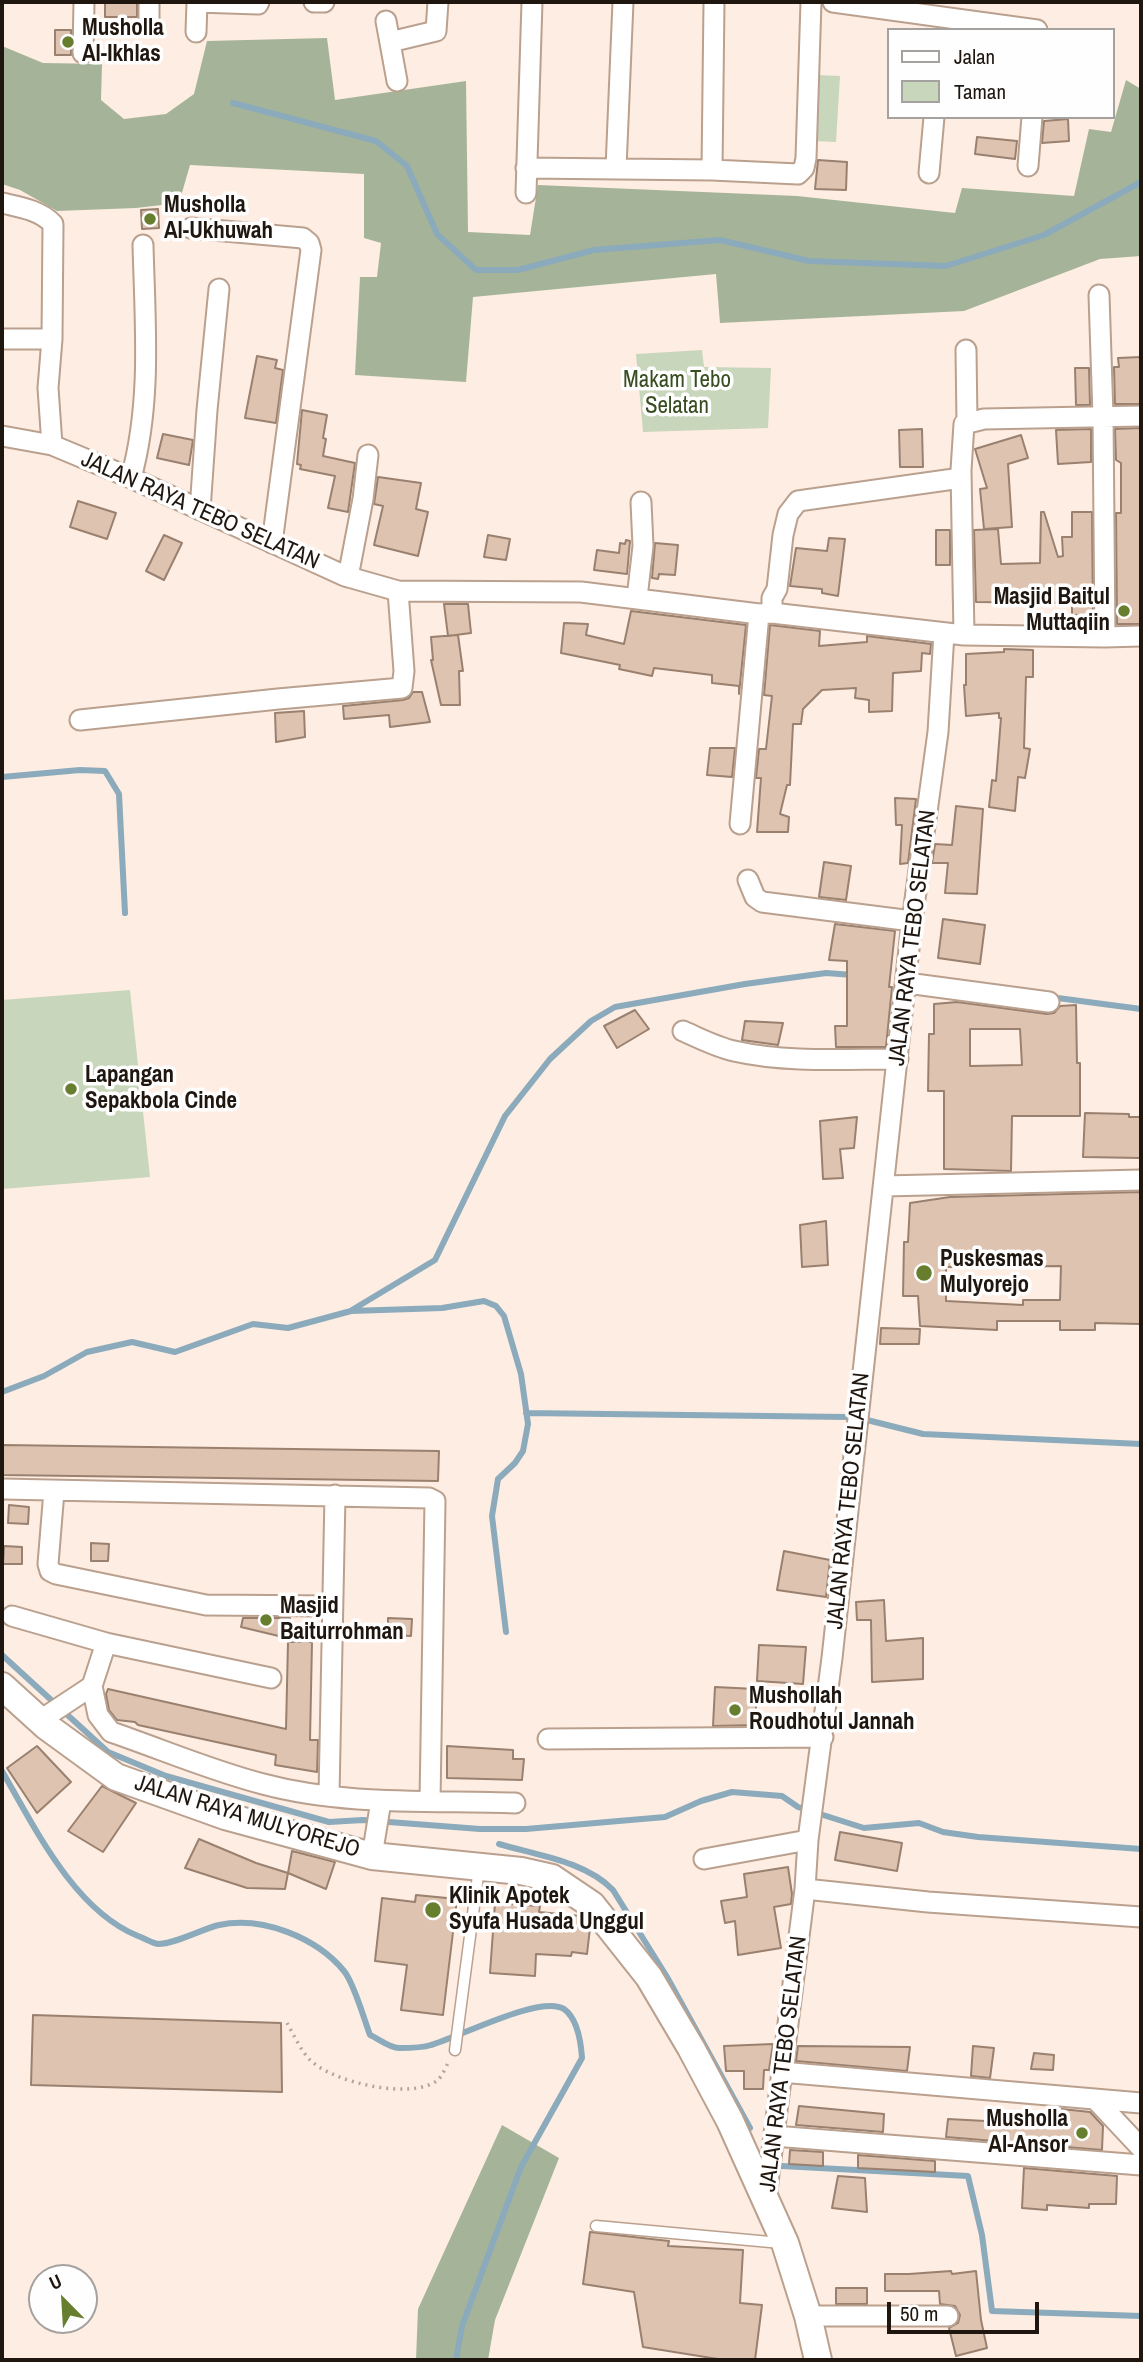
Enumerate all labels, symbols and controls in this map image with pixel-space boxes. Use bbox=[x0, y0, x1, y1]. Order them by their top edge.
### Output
place label: Musholla Al-Ikhlas bbox=[82, 15, 164, 69]
legend bbox=[888, 28, 1115, 119]
marker: Musholla Al-Ikhlas bbox=[60, 34, 76, 50]
text: Jalan bbox=[954, 42, 995, 71]
text: Taman bbox=[954, 77, 1006, 106]
place label: Musholla Al-Ukhuwah bbox=[164, 192, 273, 246]
marker: Musholla Al-Ukhuwah bbox=[142, 211, 158, 227]
park label: Makam Tebo Selatan bbox=[623, 367, 731, 421]
street label: JALAN RAYA TEBO SELATAN bbox=[77, 446, 323, 576]
place label: Masjid Baitul Muttaqiin bbox=[994, 584, 1110, 638]
marker: Masjid Baitul Muttaqiin bbox=[1116, 603, 1132, 619]
street label: JALAN RAYA TEBO SELATAN bbox=[884, 808, 942, 1068]
place label: Lapangan Sepakbola Cinde bbox=[85, 1062, 237, 1116]
marker: Lapangan Sepakbola Cinde bbox=[63, 1081, 79, 1097]
place label: Puskesmas Mulyorejo bbox=[940, 1246, 1044, 1300]
marker: Puskesmas Mulyorejo bbox=[914, 1263, 934, 1283]
street label: JALAN RAYA TEBO SELATAN bbox=[822, 1371, 876, 1631]
place label: Masjid Baiturrohman bbox=[280, 1593, 404, 1647]
marker: Masjid Baiturrohman bbox=[258, 1612, 274, 1628]
place label: Mushollah Roudhotul Jannah bbox=[749, 1683, 915, 1737]
marker: Mushollah Roudhotul Jannah bbox=[727, 1702, 743, 1718]
street label: JALAN RAYA MULYOREJO bbox=[131, 1770, 363, 1864]
place label: Klinik Apotek Syufa Husada Unggul bbox=[449, 1883, 644, 1937]
marker: Klinik Apotek Syufa Husada Unggul bbox=[423, 1900, 443, 1920]
street label: JALAN RAYA TEBO SELATAN bbox=[755, 1934, 813, 2194]
place label: Musholla Al-Ansor bbox=[986, 2106, 1068, 2160]
marker: Musholla Al-Ansor bbox=[1074, 2125, 1090, 2141]
north arrow bbox=[28, 2264, 98, 2334]
text: U bbox=[45, 2267, 66, 2296]
scale bar bbox=[891, 2288, 1043, 2332]
text: 50 m bbox=[900, 2299, 938, 2328]

